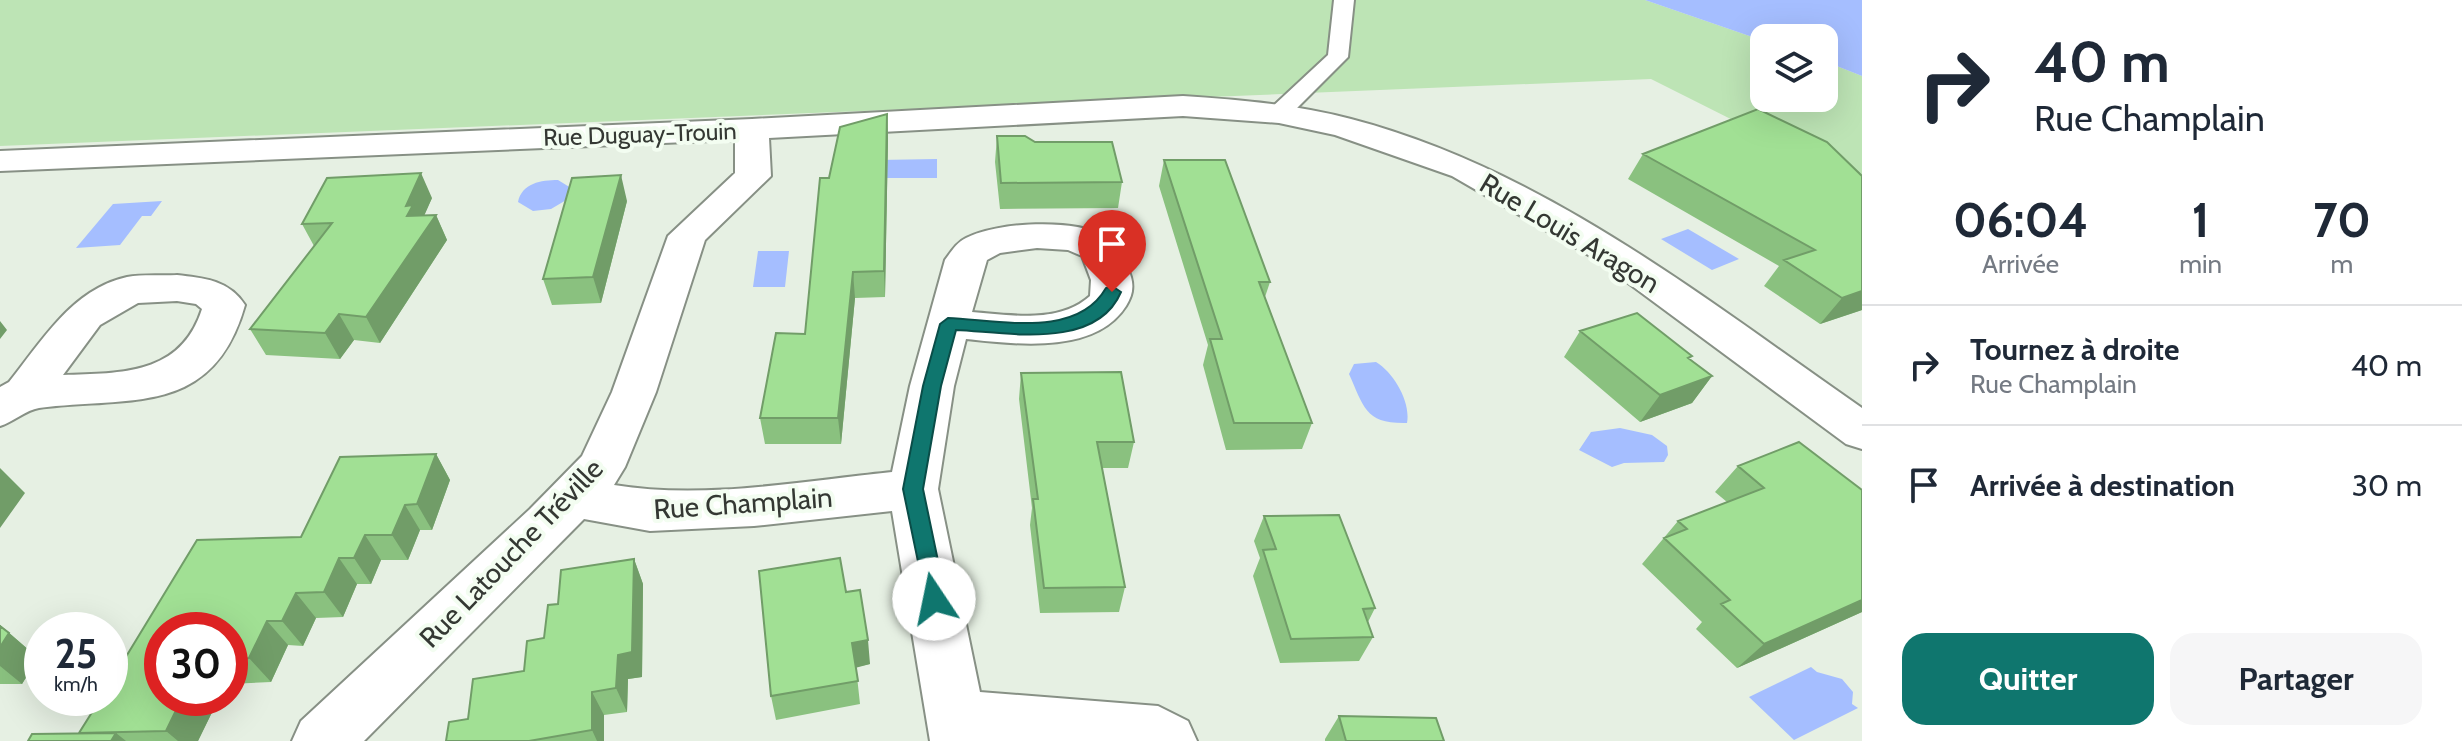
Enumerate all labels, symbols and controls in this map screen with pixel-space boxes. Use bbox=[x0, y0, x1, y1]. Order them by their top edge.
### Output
map controls bbox=[1750, 24, 1838, 112]
button: layers bbox=[1750, 24, 1838, 112]
text: 40 m bbox=[2034, 28, 2170, 96]
icon: right bbox=[1902, 32, 2006, 136]
text: Rue Champlain bbox=[2034, 96, 2265, 140]
street label: Rue Duguay-Trouin bbox=[543, 116, 737, 152]
street label: Rue Louis Aragon bbox=[1474, 166, 1666, 300]
text: 06:04 bbox=[1953, 191, 2088, 249]
text: 1 bbox=[2192, 191, 2209, 249]
text: 70 bbox=[2313, 191, 2371, 249]
pin bbox=[1078, 210, 1146, 292]
icon: arrive bbox=[1090, 222, 1134, 266]
text: Arrivée bbox=[1982, 248, 2059, 280]
text: min bbox=[2179, 248, 2222, 280]
text: m bbox=[2331, 248, 2353, 280]
text: Tournez à droite bbox=[1970, 331, 2179, 368]
icon: right bbox=[1902, 343, 1946, 387]
text: 40 m bbox=[2351, 347, 2422, 384]
text: Rue Champlain bbox=[1970, 368, 2137, 400]
street label: Rue Latouche Tréville bbox=[412, 452, 610, 654]
icon: arrive bbox=[1902, 463, 1946, 507]
text: Arrivée à destination bbox=[1970, 467, 2235, 504]
text: 30 m bbox=[2352, 467, 2422, 504]
street label: Rue Champlain bbox=[652, 480, 834, 526]
position arrow bbox=[892, 557, 976, 641]
speed limit sign: 30 bbox=[144, 612, 248, 716]
text: 25 bbox=[55, 629, 97, 678]
button: Quitter bbox=[1902, 633, 2154, 725]
button: Partager bbox=[2170, 633, 2422, 725]
text: km/h bbox=[54, 672, 98, 696]

